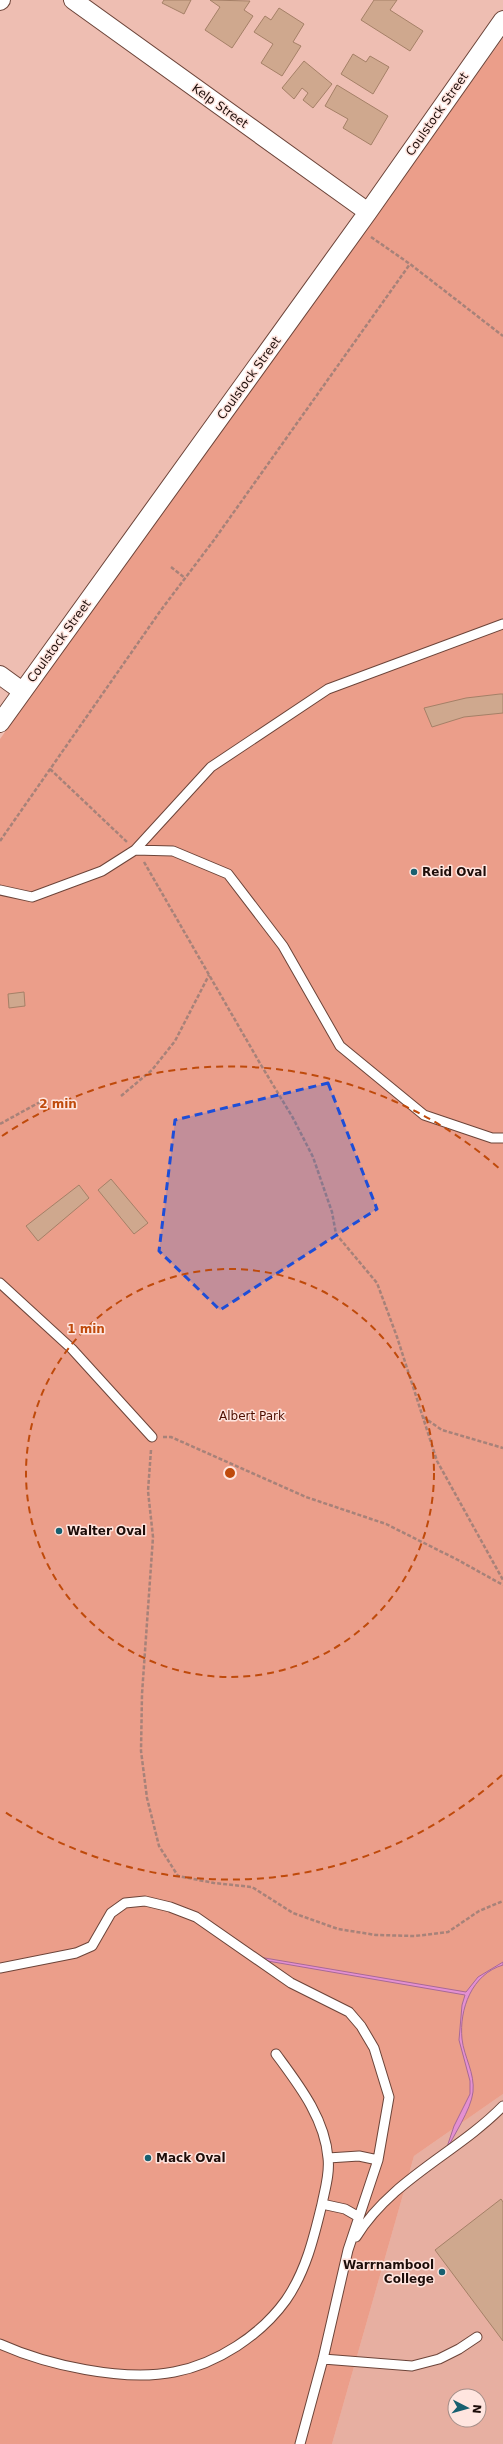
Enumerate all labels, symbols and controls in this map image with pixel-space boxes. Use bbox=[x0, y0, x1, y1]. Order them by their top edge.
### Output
street label: Coulstock Street bbox=[403, 69, 471, 158]
street label: Kelp Street bbox=[189, 81, 251, 131]
street label: Coulstock Street bbox=[214, 334, 284, 422]
street label: Coulstock Street bbox=[24, 597, 94, 685]
place label: Reid Oval bbox=[422, 865, 487, 879]
marker: Reid Oval bbox=[409, 867, 419, 877]
text: 2 min bbox=[39, 1097, 77, 1111]
text: 1 min bbox=[67, 1322, 105, 1336]
park label: Albert Park bbox=[219, 1409, 285, 1423]
centre of rings bbox=[223, 1466, 237, 1480]
place label: Walter Oval bbox=[67, 1524, 146, 1538]
marker: Walter Oval bbox=[54, 1526, 64, 1536]
place label: Mack Oval bbox=[156, 2151, 226, 2165]
marker: Mack Oval bbox=[143, 2153, 153, 2163]
place label: Warrnambool College bbox=[343, 2258, 434, 2286]
marker: Warrnambool College bbox=[437, 2267, 447, 2277]
north arrow bbox=[447, 2388, 487, 2428]
text: N bbox=[470, 2404, 483, 2414]

